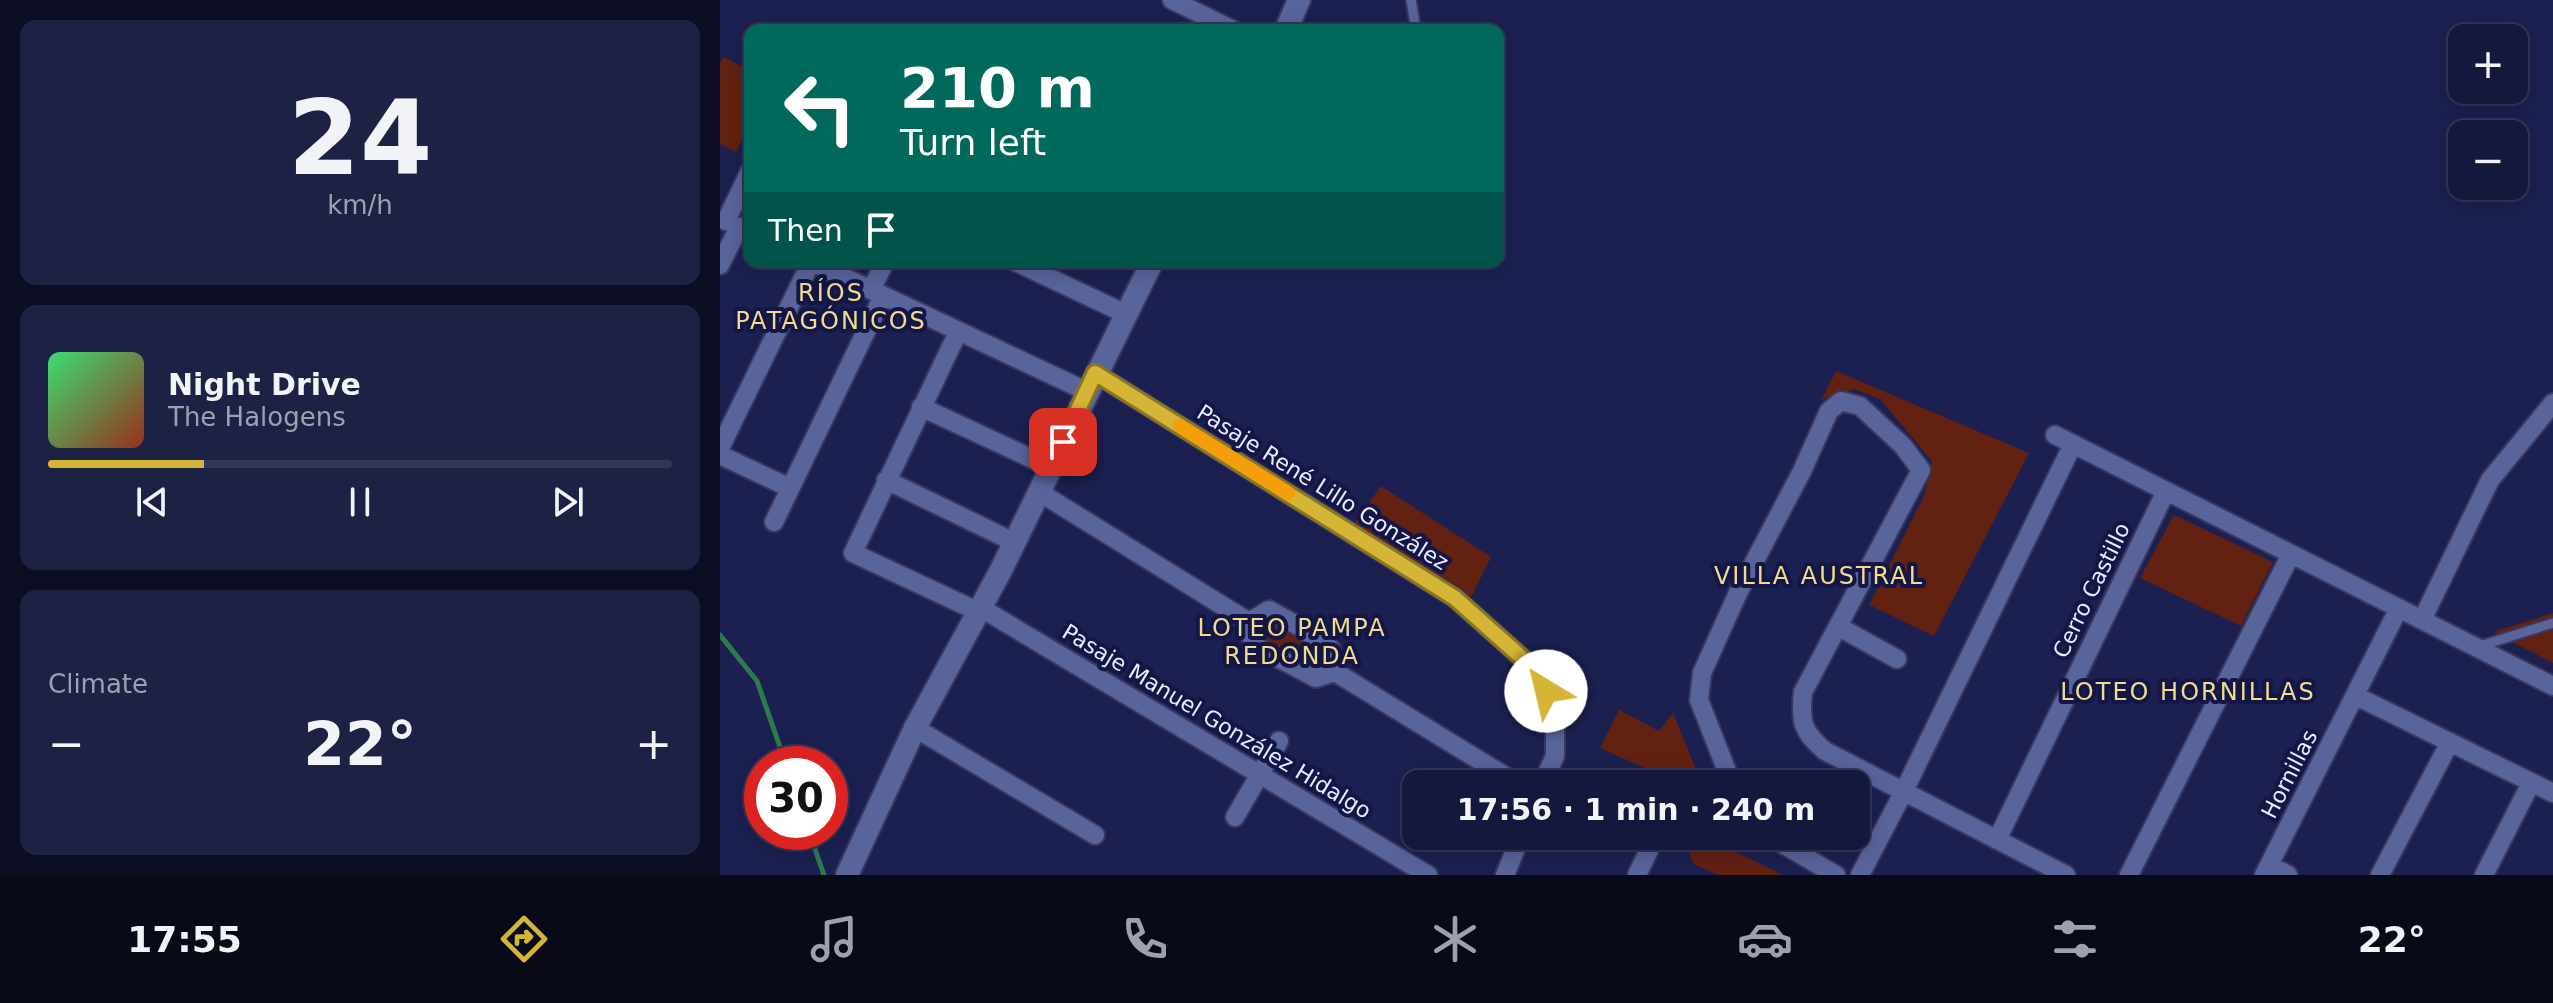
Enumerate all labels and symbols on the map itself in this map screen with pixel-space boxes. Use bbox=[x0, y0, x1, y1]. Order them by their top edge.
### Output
district label: RÍOS PATAGÓNICOS bbox=[735, 278, 927, 335]
street label: Pasaje René Lillo González bbox=[1193, 400, 1453, 575]
pin bbox=[1029, 408, 1097, 476]
street label: Cerro Castillo bbox=[2048, 519, 2135, 662]
district label: VILLA AUSTRAL bbox=[1714, 562, 1924, 590]
district label: LOTEO PAMPA REDONDA bbox=[1197, 614, 1387, 670]
street label: Pasaje Manuel González Hidalgo bbox=[1058, 619, 1376, 824]
position arrow bbox=[1504, 649, 1588, 733]
district label: LOTEO HORNILLAS bbox=[2060, 678, 2316, 706]
street label: Hornillas bbox=[2257, 726, 2322, 823]
speed limit sign: 30 bbox=[744, 746, 848, 850]

